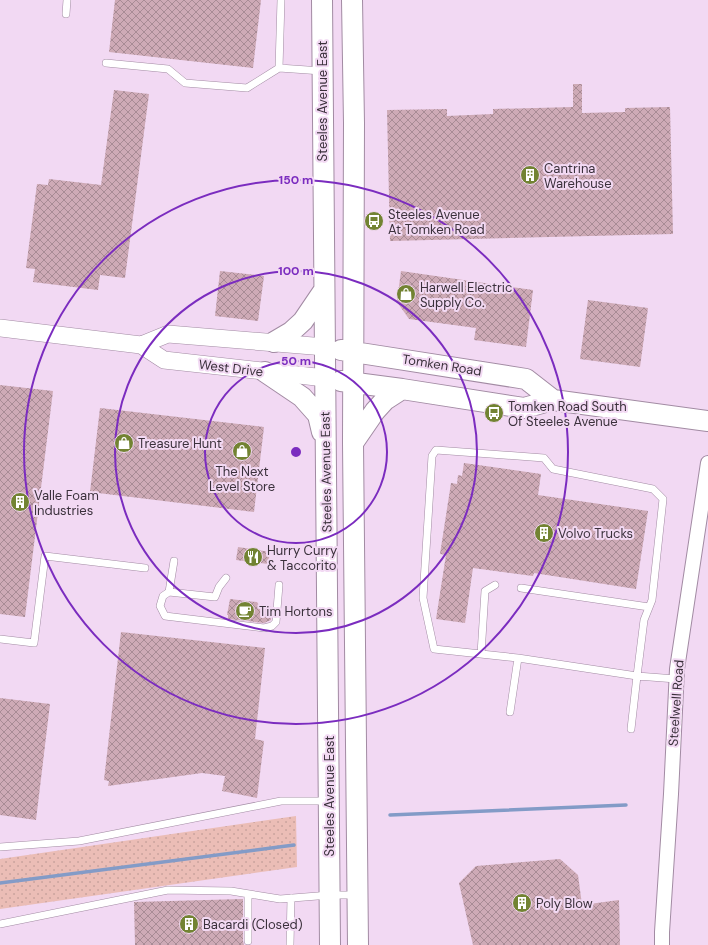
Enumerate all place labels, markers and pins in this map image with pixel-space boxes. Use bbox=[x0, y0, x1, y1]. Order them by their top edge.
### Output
place label: Cantrina Warehouse bbox=[544, 160, 612, 192]
building icon: Cantrina Warehouse bbox=[519, 164, 541, 186]
place label: Steeles Avenue At Tomken Road bbox=[388, 206, 485, 238]
bus stop icon: Steeles Avenue At Tomken Road bbox=[363, 210, 385, 232]
place label: Harwell Electric Supply Co. bbox=[420, 279, 512, 311]
shop icon: Harwell Electric Supply Co. bbox=[395, 283, 417, 305]
place label: Tomken Road South Of Steeles Avenue bbox=[508, 398, 627, 430]
bus stop icon: Tomken Road South Of Steeles Avenue bbox=[483, 402, 505, 424]
shop icon: Treasure Hunt bbox=[113, 432, 135, 454]
place label: Treasure Hunt bbox=[138, 435, 222, 452]
shop icon: The Next Level Store bbox=[231, 440, 253, 462]
centre of rings bbox=[289, 445, 303, 459]
place label: The Next Level Store bbox=[209, 463, 275, 495]
place label: Valle Foam Industries bbox=[34, 487, 99, 519]
building icon: Valle Foam Industries bbox=[9, 491, 31, 513]
building icon: Volvo Trucks bbox=[533, 522, 555, 544]
place label: Volvo Trucks bbox=[558, 525, 633, 542]
place label: Hurry Curry & Taccorito bbox=[267, 542, 337, 574]
restaurant icon: Hurry Curry & Taccorito bbox=[242, 546, 264, 568]
cafe icon: Tim Hortons bbox=[234, 600, 256, 622]
place label: Tim Hortons bbox=[259, 603, 332, 620]
building icon: Poly Blow bbox=[511, 892, 533, 914]
place label: Poly Blow bbox=[536, 895, 593, 912]
building icon: Bacardi (Closed) bbox=[178, 913, 200, 935]
place label: Bacardi (Closed) bbox=[203, 916, 303, 933]

